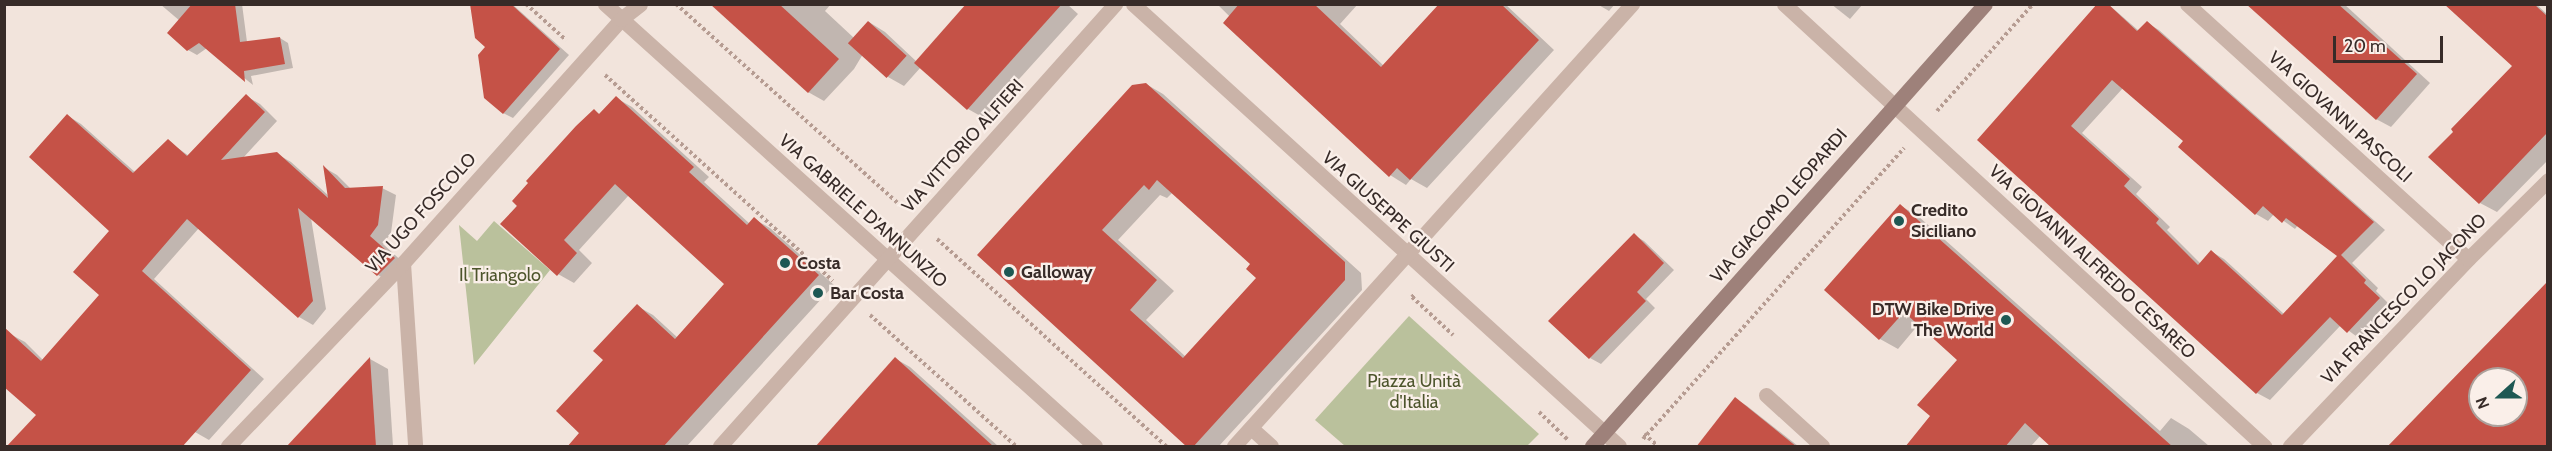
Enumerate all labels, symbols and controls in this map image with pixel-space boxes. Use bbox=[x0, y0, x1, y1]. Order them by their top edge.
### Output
scale bar bbox=[2336, 24, 2446, 62]
text: 20 m bbox=[2344, 35, 2386, 57]
street label: VIA GIOVANNI PASCOLI bbox=[2264, 47, 2416, 187]
street label: VIA VITTORIO ALFIERI bbox=[898, 75, 1028, 217]
street label: VIA GIACOMO LEOPARDI bbox=[1706, 125, 1852, 287]
street label: VIA GABRIELE D'ANNUNZIO bbox=[774, 130, 952, 292]
street label: VIA GIUSEPPE GIUSTI bbox=[1318, 147, 1458, 277]
street label: VIA UGO FOSCOLO bbox=[361, 148, 481, 278]
street label: VIA GIOVANNI ALFREDO CESAREO bbox=[1984, 160, 2200, 364]
place label: Credito Siciliano bbox=[1911, 200, 1976, 242]
street label: VIA FRANCESCO LO JACONO bbox=[2317, 209, 2491, 389]
marker: Credito Siciliano bbox=[1892, 214, 1906, 228]
place label: Costa bbox=[797, 252, 841, 274]
marker: Costa bbox=[778, 256, 792, 270]
place label: Galloway bbox=[1021, 261, 1093, 283]
park label: Il Triangolo bbox=[459, 264, 541, 286]
marker: Galloway bbox=[1002, 265, 1016, 279]
place label: Bar Costa bbox=[830, 282, 904, 304]
marker: Bar Costa bbox=[811, 286, 825, 300]
place label: DTW Bike Drive The World bbox=[1872, 299, 1994, 342]
marker: DTW Bike Drive The World bbox=[1999, 313, 2013, 327]
north arrow bbox=[2468, 367, 2528, 427]
park label: Piazza Unità d'Italia bbox=[1367, 371, 1461, 413]
text: N bbox=[2472, 394, 2493, 412]

